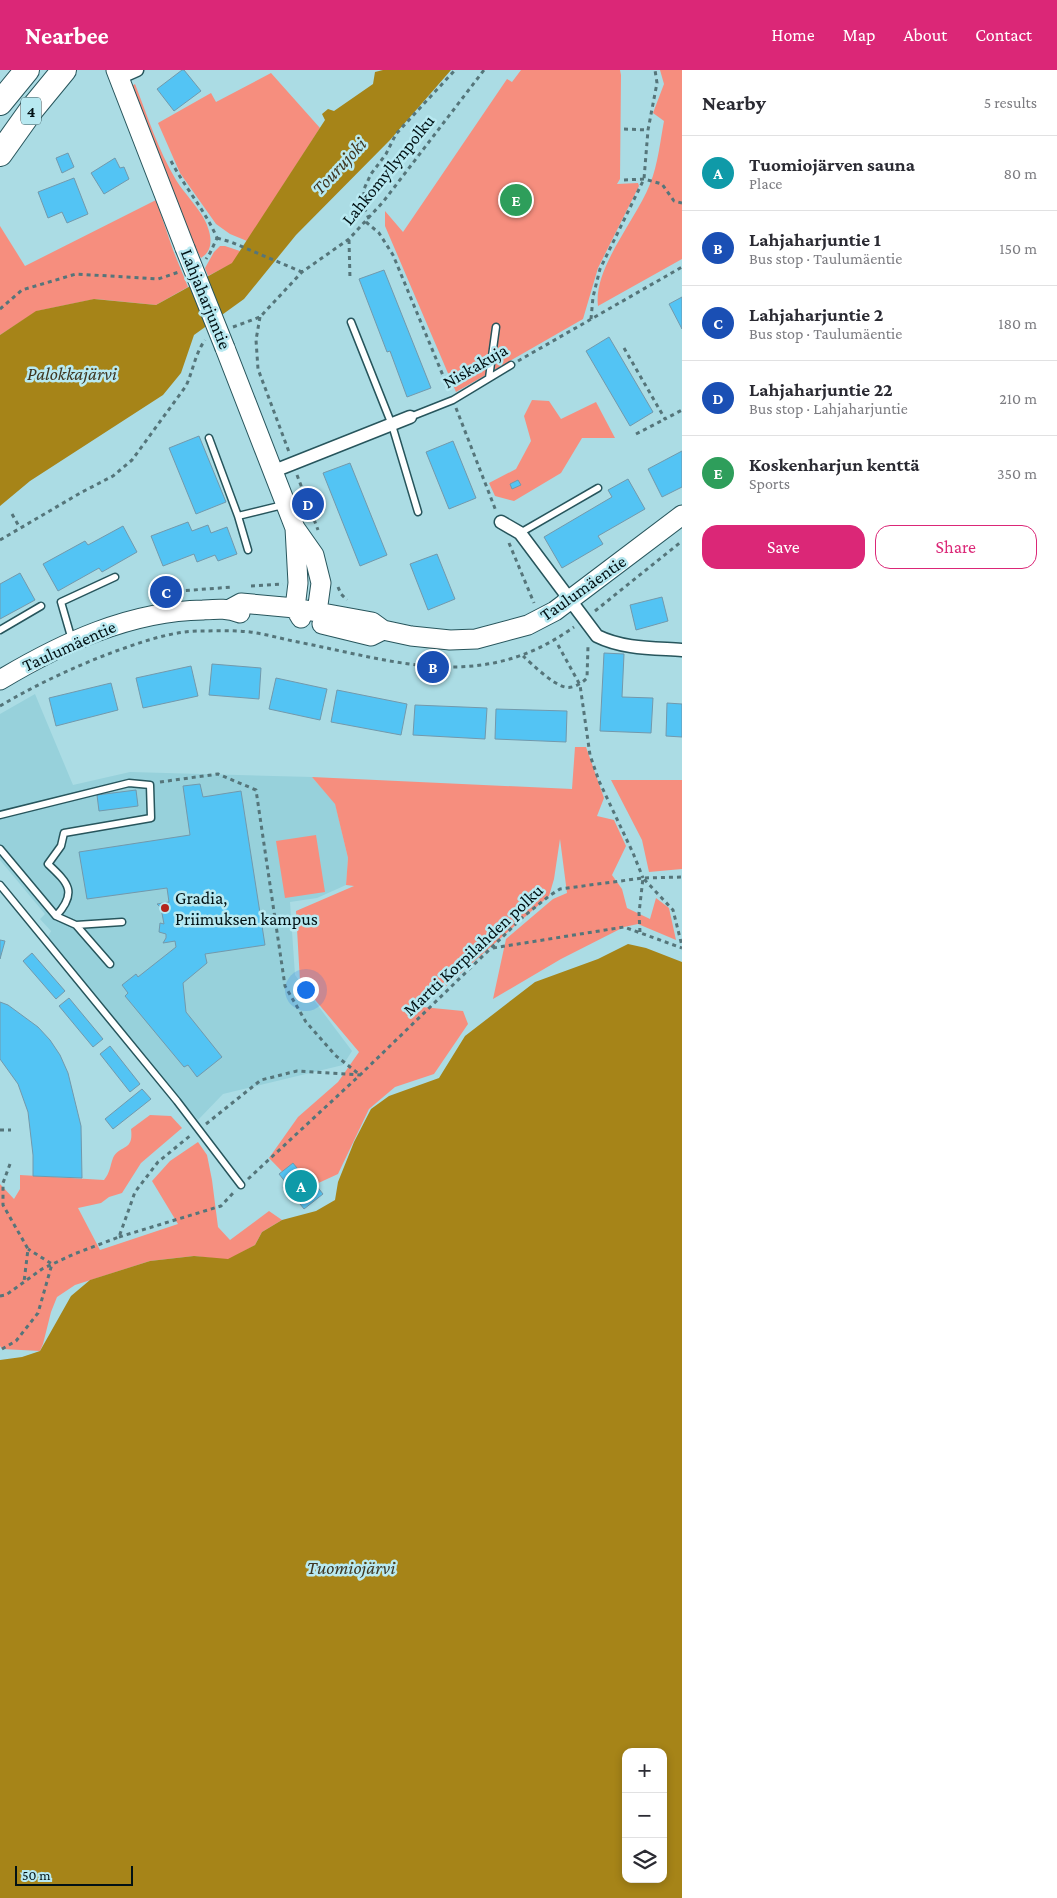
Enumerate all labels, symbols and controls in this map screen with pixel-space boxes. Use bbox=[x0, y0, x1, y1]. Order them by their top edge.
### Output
text: Nearbee bbox=[25, 22, 109, 49]
text: Home bbox=[772, 25, 815, 45]
text: Map bbox=[843, 25, 875, 45]
text: About bbox=[903, 25, 947, 45]
text: Contact bbox=[975, 25, 1032, 45]
text: Nearby bbox=[702, 91, 766, 115]
text: 5 results bbox=[984, 94, 1037, 111]
road number: 4 bbox=[21, 97, 41, 124]
street label: Lahkomyllynpolku bbox=[338, 111, 439, 229]
water label: Tourujoki bbox=[308, 133, 372, 199]
text: Tuomiojärven sauna bbox=[749, 154, 915, 175]
text: A bbox=[713, 165, 723, 182]
text: 80 m bbox=[1003, 165, 1037, 182]
text: Place bbox=[749, 175, 782, 192]
pin: E bbox=[500, 181, 532, 219]
text: Lahjaharjuntie 1 bbox=[749, 229, 881, 250]
text: B bbox=[713, 240, 723, 257]
text: 150 m bbox=[999, 240, 1037, 257]
street label: Lahjaharjuntie bbox=[176, 246, 235, 353]
text: Bus stop · Taulumäentie bbox=[749, 250, 902, 267]
text: Lahjaharjuntie 2 bbox=[749, 304, 883, 325]
text: C bbox=[713, 315, 723, 332]
text: 180 m bbox=[998, 315, 1037, 332]
text: Bus stop · Taulumäentie bbox=[749, 325, 902, 342]
street label: Niskakuja bbox=[439, 340, 511, 393]
water label: Palokkajärvi bbox=[27, 363, 118, 385]
text: Lahjaharjuntie 22 bbox=[749, 379, 893, 400]
text: D bbox=[712, 390, 724, 407]
text: 210 m bbox=[999, 390, 1037, 407]
text: Bus stop · Lahjaharjuntie bbox=[749, 400, 908, 417]
text: Koskenharjun kenttä bbox=[749, 454, 919, 475]
text: E bbox=[713, 465, 723, 482]
text: 350 m bbox=[997, 465, 1037, 482]
text: Sports bbox=[749, 475, 790, 492]
pin: D bbox=[292, 485, 324, 523]
button: Save bbox=[702, 525, 865, 569]
button: Share bbox=[875, 525, 1037, 569]
street label: Taulumäentie bbox=[536, 551, 630, 625]
pin: C bbox=[150, 573, 182, 611]
street label: Taulumäentie bbox=[19, 616, 119, 676]
pin: B bbox=[417, 648, 449, 686]
street label: Martti Korpilahden polku bbox=[399, 880, 547, 1020]
place label: Gradia, Priimuksen kampus bbox=[175, 888, 318, 929]
marker: Gradia, Priimuksen kampus bbox=[159, 902, 171, 914]
your location bbox=[293, 977, 319, 1003]
pin: A bbox=[285, 1167, 317, 1205]
water label: Tuomiojärvi bbox=[307, 1557, 396, 1579]
map controls bbox=[622, 1748, 667, 1883]
button: + bbox=[622, 1748, 667, 1793]
button: − bbox=[622, 1793, 667, 1838]
button: layers bbox=[622, 1838, 667, 1883]
scale bar bbox=[15, 1863, 132, 1886]
text: 50 m bbox=[22, 1867, 50, 1883]

